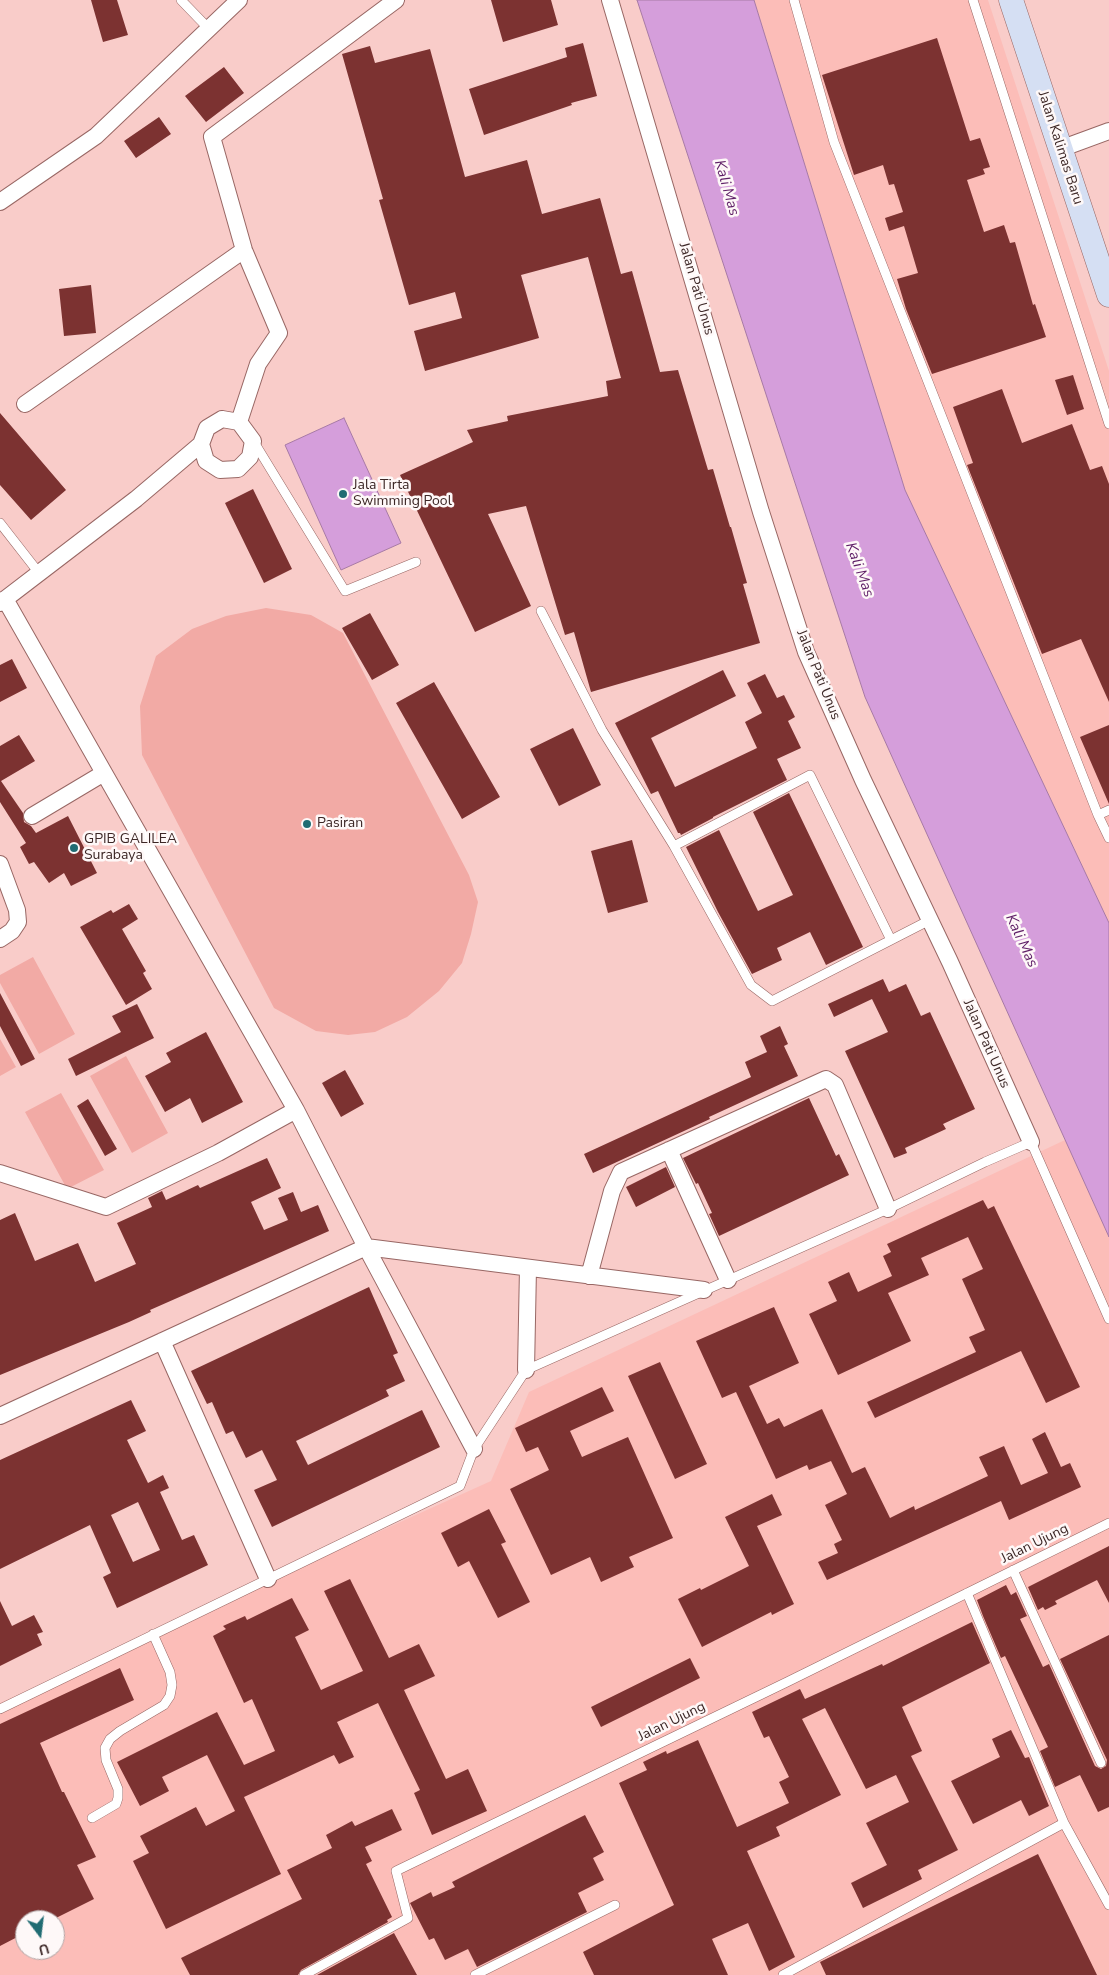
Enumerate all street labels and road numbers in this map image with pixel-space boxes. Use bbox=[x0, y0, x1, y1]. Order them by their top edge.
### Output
street label: Jalan Kalimas Baru bbox=[1034, 89, 1086, 207]
street label: Jalan Pati Unus bbox=[675, 241, 717, 337]
street label: Jalan Pati Unus bbox=[792, 628, 844, 722]
street label: Jalan Pati Unus bbox=[959, 997, 1013, 1091]
street label: Jalan Ujung bbox=[999, 1521, 1071, 1567]
street label: Jalan Ujung bbox=[636, 1699, 708, 1745]

